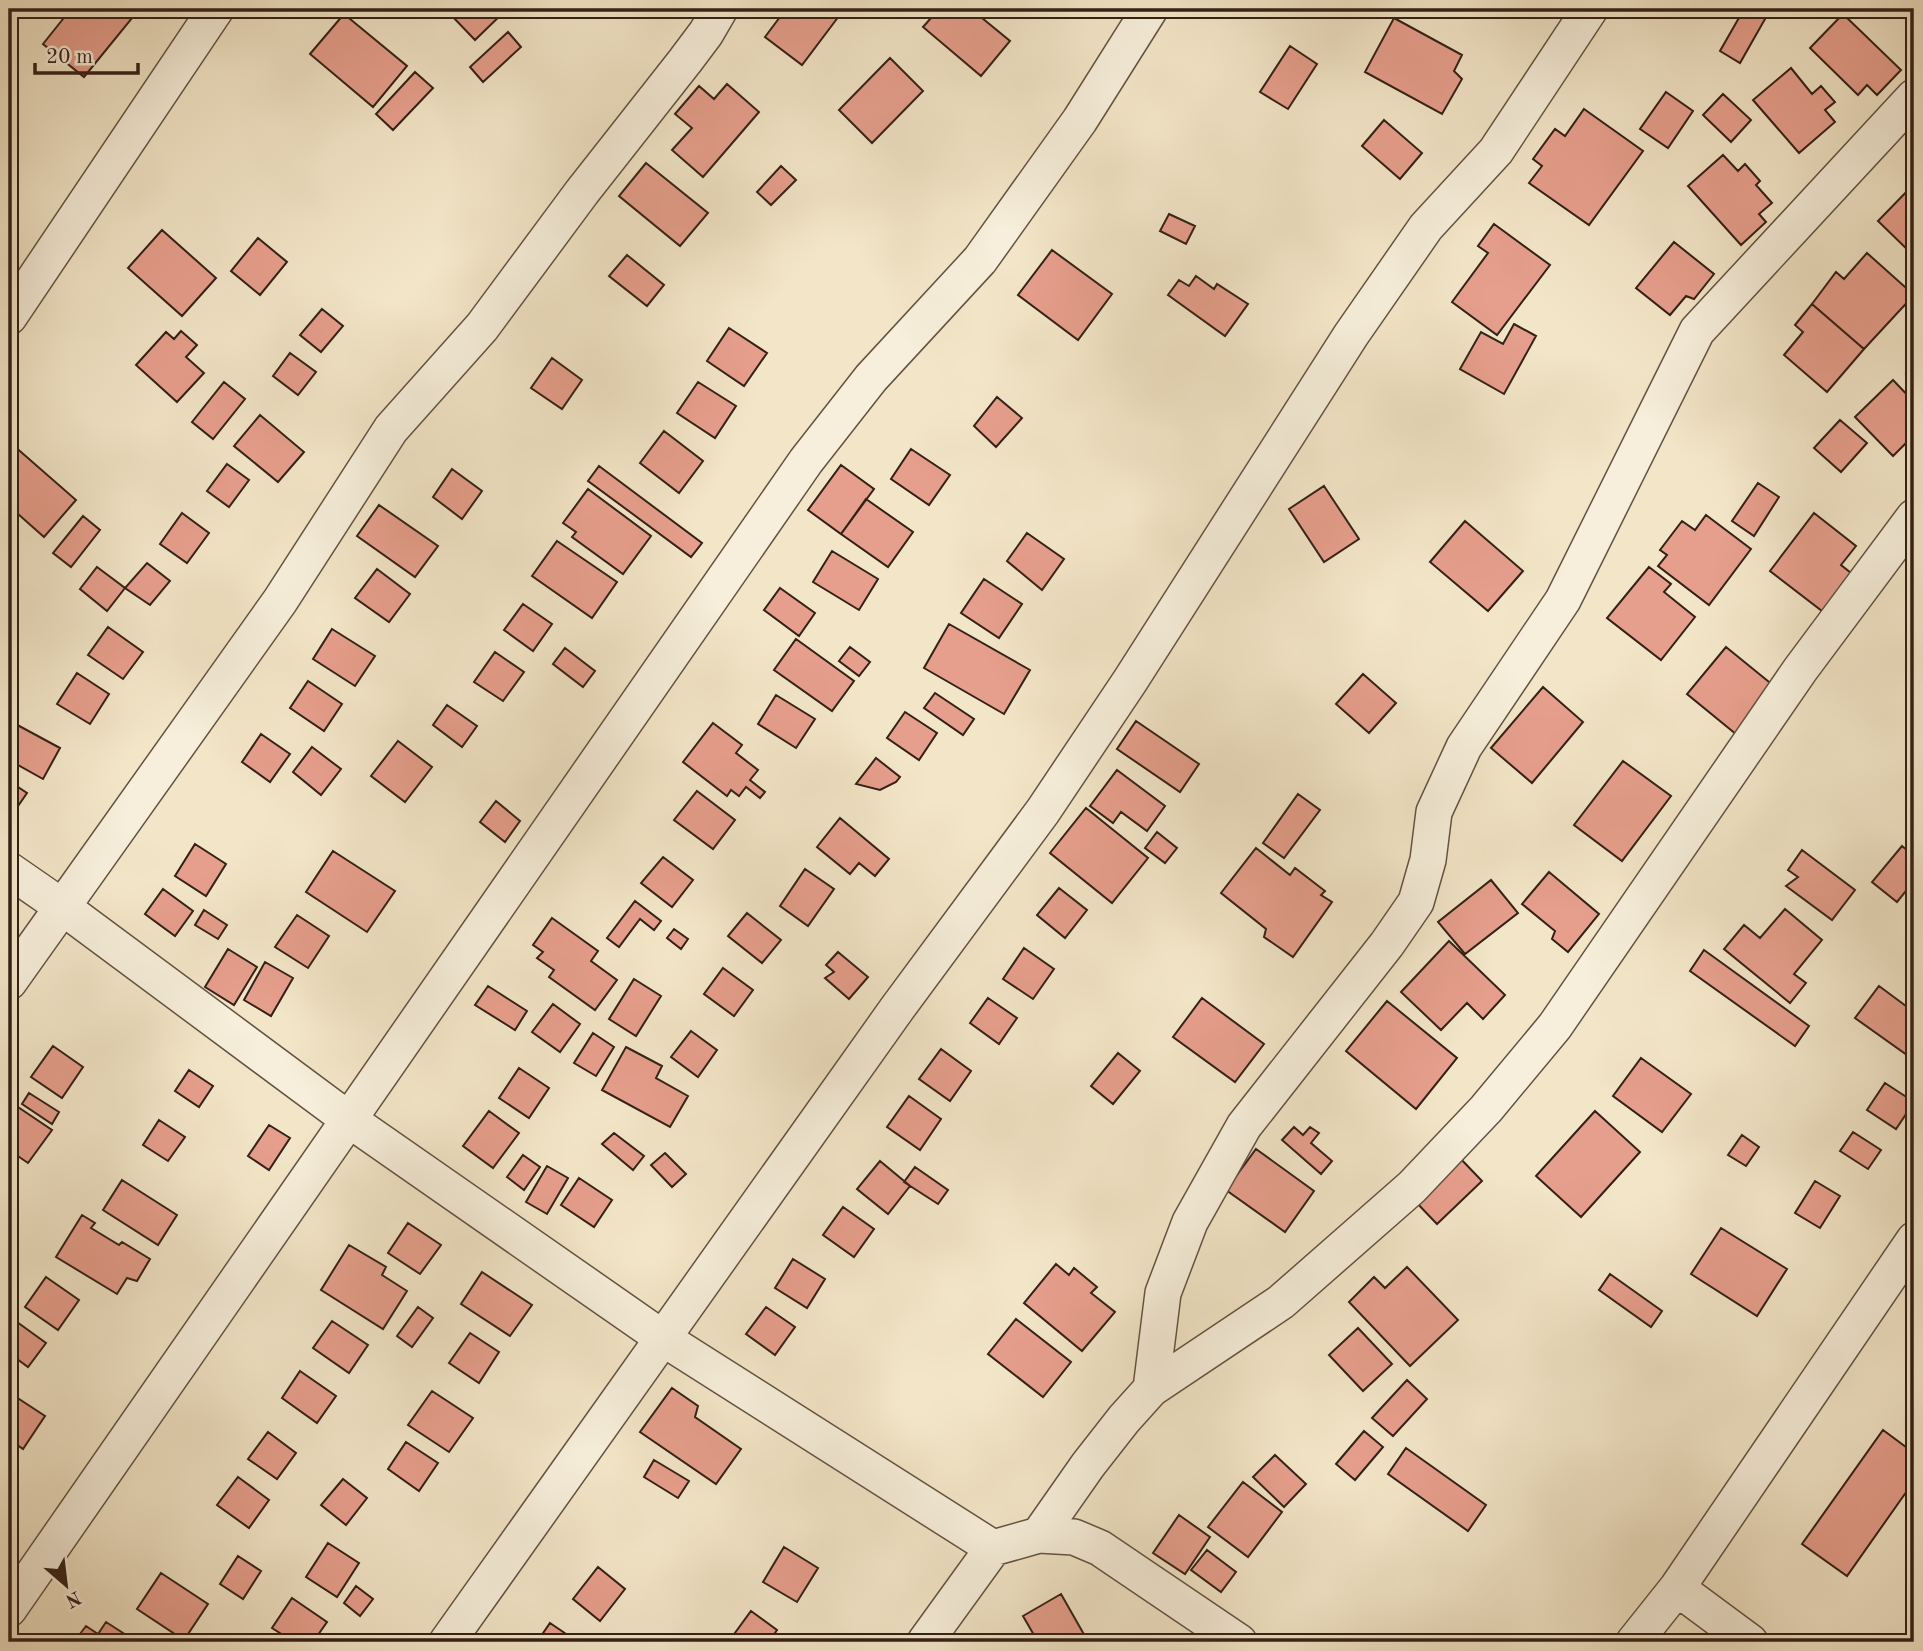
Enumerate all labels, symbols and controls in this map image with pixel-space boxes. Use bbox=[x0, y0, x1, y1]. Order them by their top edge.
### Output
scale bar bbox=[35, 32, 138, 76]
text: 20 m bbox=[46, 47, 93, 68]
north arrow bbox=[32, 1550, 102, 1620]
text: N bbox=[62, 1586, 84, 1610]

